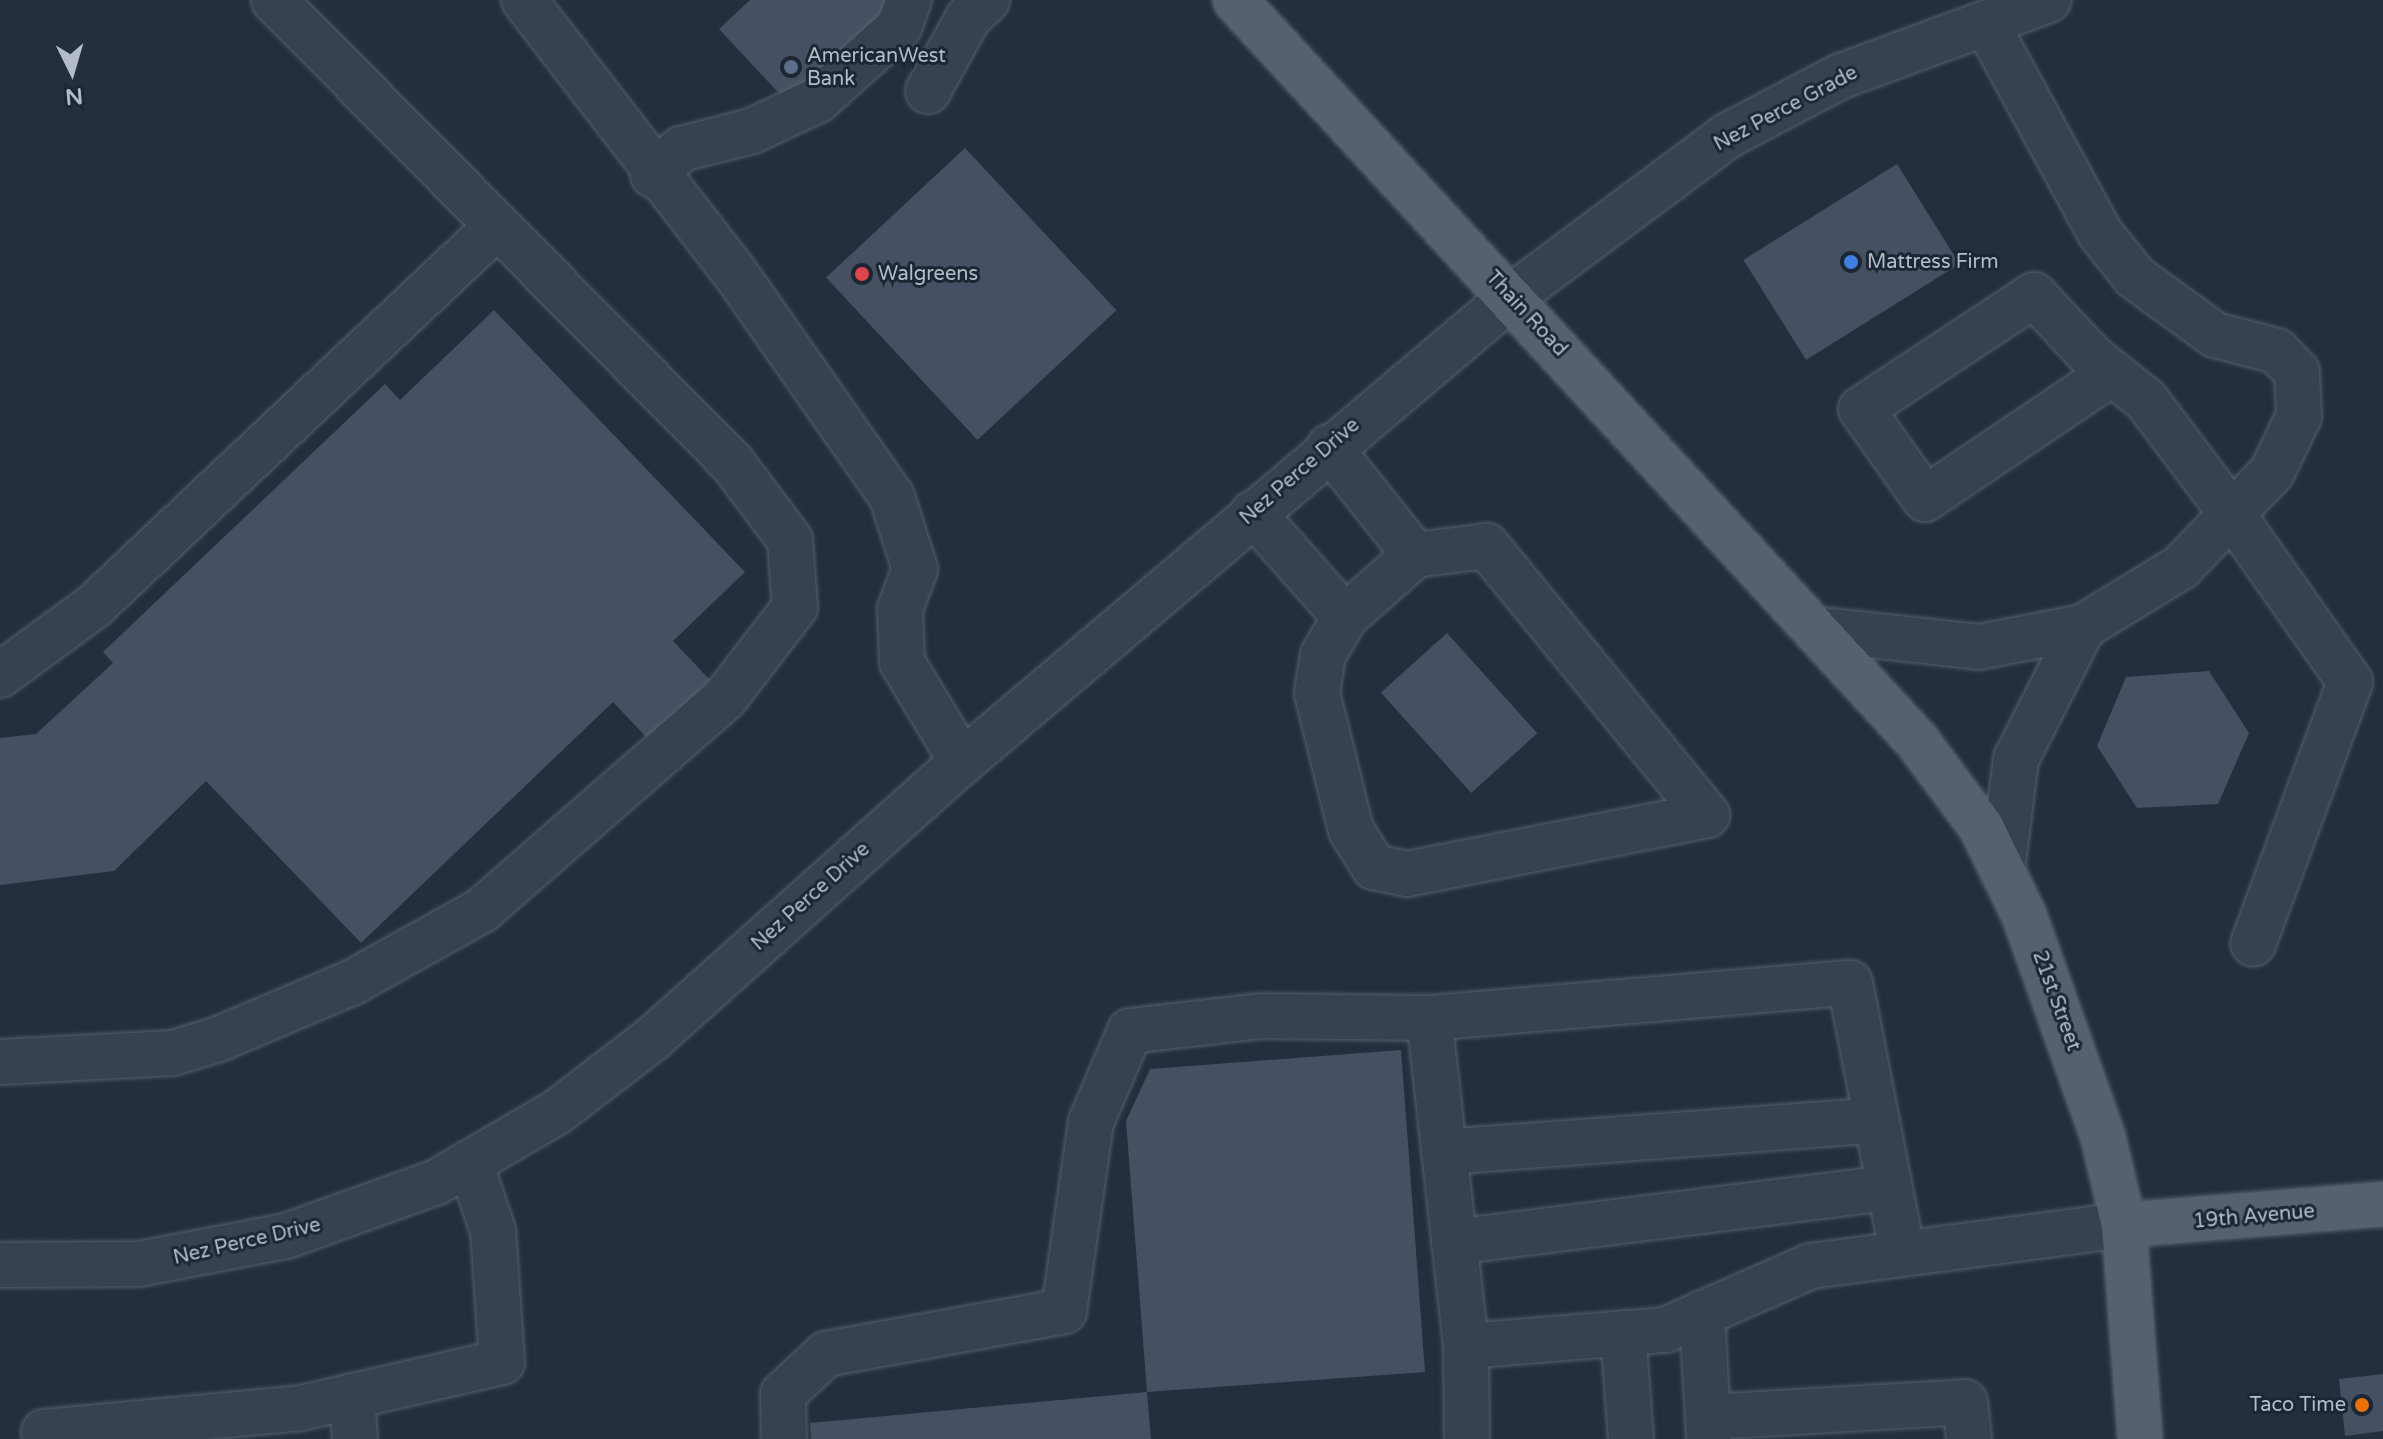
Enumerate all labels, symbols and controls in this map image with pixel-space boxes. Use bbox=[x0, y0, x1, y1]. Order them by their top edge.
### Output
north arrow bbox=[32, 32, 112, 112]
place label: AmericanWest Bank bbox=[807, 44, 946, 91]
marker: AmericanWest Bank bbox=[782, 58, 800, 76]
street label: Nez Perce Grade bbox=[1710, 61, 1862, 157]
text: N bbox=[64, 82, 84, 110]
place label: Mattress Firm bbox=[1867, 250, 1999, 274]
marker: Mattress Firm bbox=[1842, 253, 1860, 271]
place label: Walgreens bbox=[878, 262, 978, 286]
marker: Walgreens bbox=[853, 265, 871, 283]
street label: Thain Road bbox=[1480, 266, 1572, 362]
street label: Nez Perce Drive bbox=[1235, 414, 1365, 530]
street label: Nez Perce Drive bbox=[747, 838, 875, 956]
street label: 21st Street bbox=[2027, 948, 2085, 1054]
street label: 19th Avenue bbox=[2192, 1200, 2316, 1234]
street label: Nez Perce Drive bbox=[171, 1213, 323, 1271]
place label: Taco Time bbox=[2250, 1393, 2346, 1417]
marker: Taco Time bbox=[2353, 1396, 2371, 1414]

